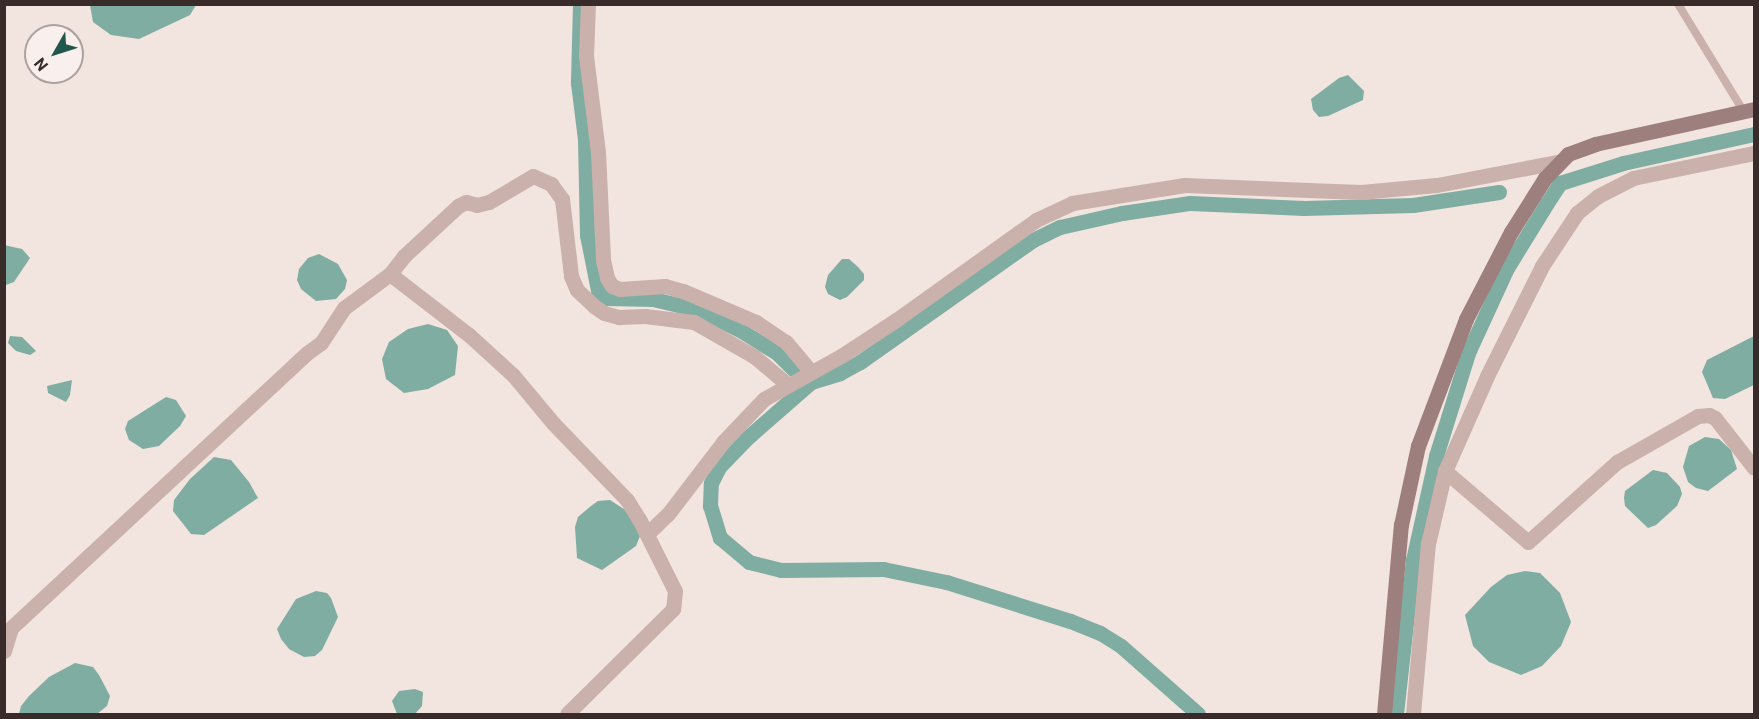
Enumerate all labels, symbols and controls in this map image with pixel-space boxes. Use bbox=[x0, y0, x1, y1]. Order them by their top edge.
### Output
north arrow bbox=[24, 24, 84, 84]
text: N bbox=[30, 54, 52, 75]

